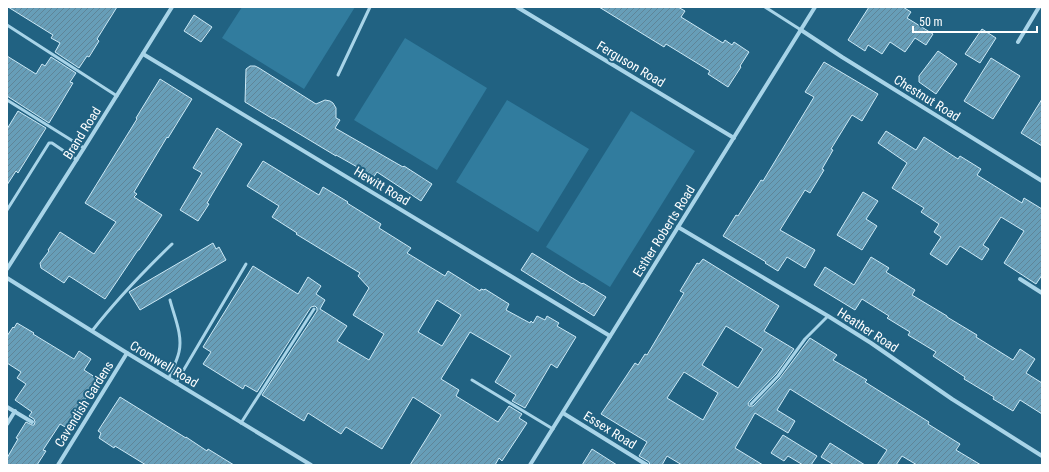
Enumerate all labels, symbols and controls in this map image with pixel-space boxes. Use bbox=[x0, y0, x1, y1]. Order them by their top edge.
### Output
scale bar bbox=[913, 8, 1037, 34]
text: 50 m bbox=[919, 15, 943, 29]
street label: Ferguson Road bbox=[594, 38, 668, 90]
street label: Chestnut Road bbox=[891, 72, 963, 124]
street label: Brand Road bbox=[60, 104, 104, 162]
street label: Hewitt Road bbox=[351, 164, 413, 208]
street label: Esther Roberts Road bbox=[630, 183, 698, 279]
street label: Heather Road bbox=[835, 305, 901, 355]
street label: Cromwell Road bbox=[127, 338, 201, 390]
street label: Cavendish Gardens bbox=[52, 358, 116, 450]
street label: Essex Road bbox=[581, 408, 639, 452]

